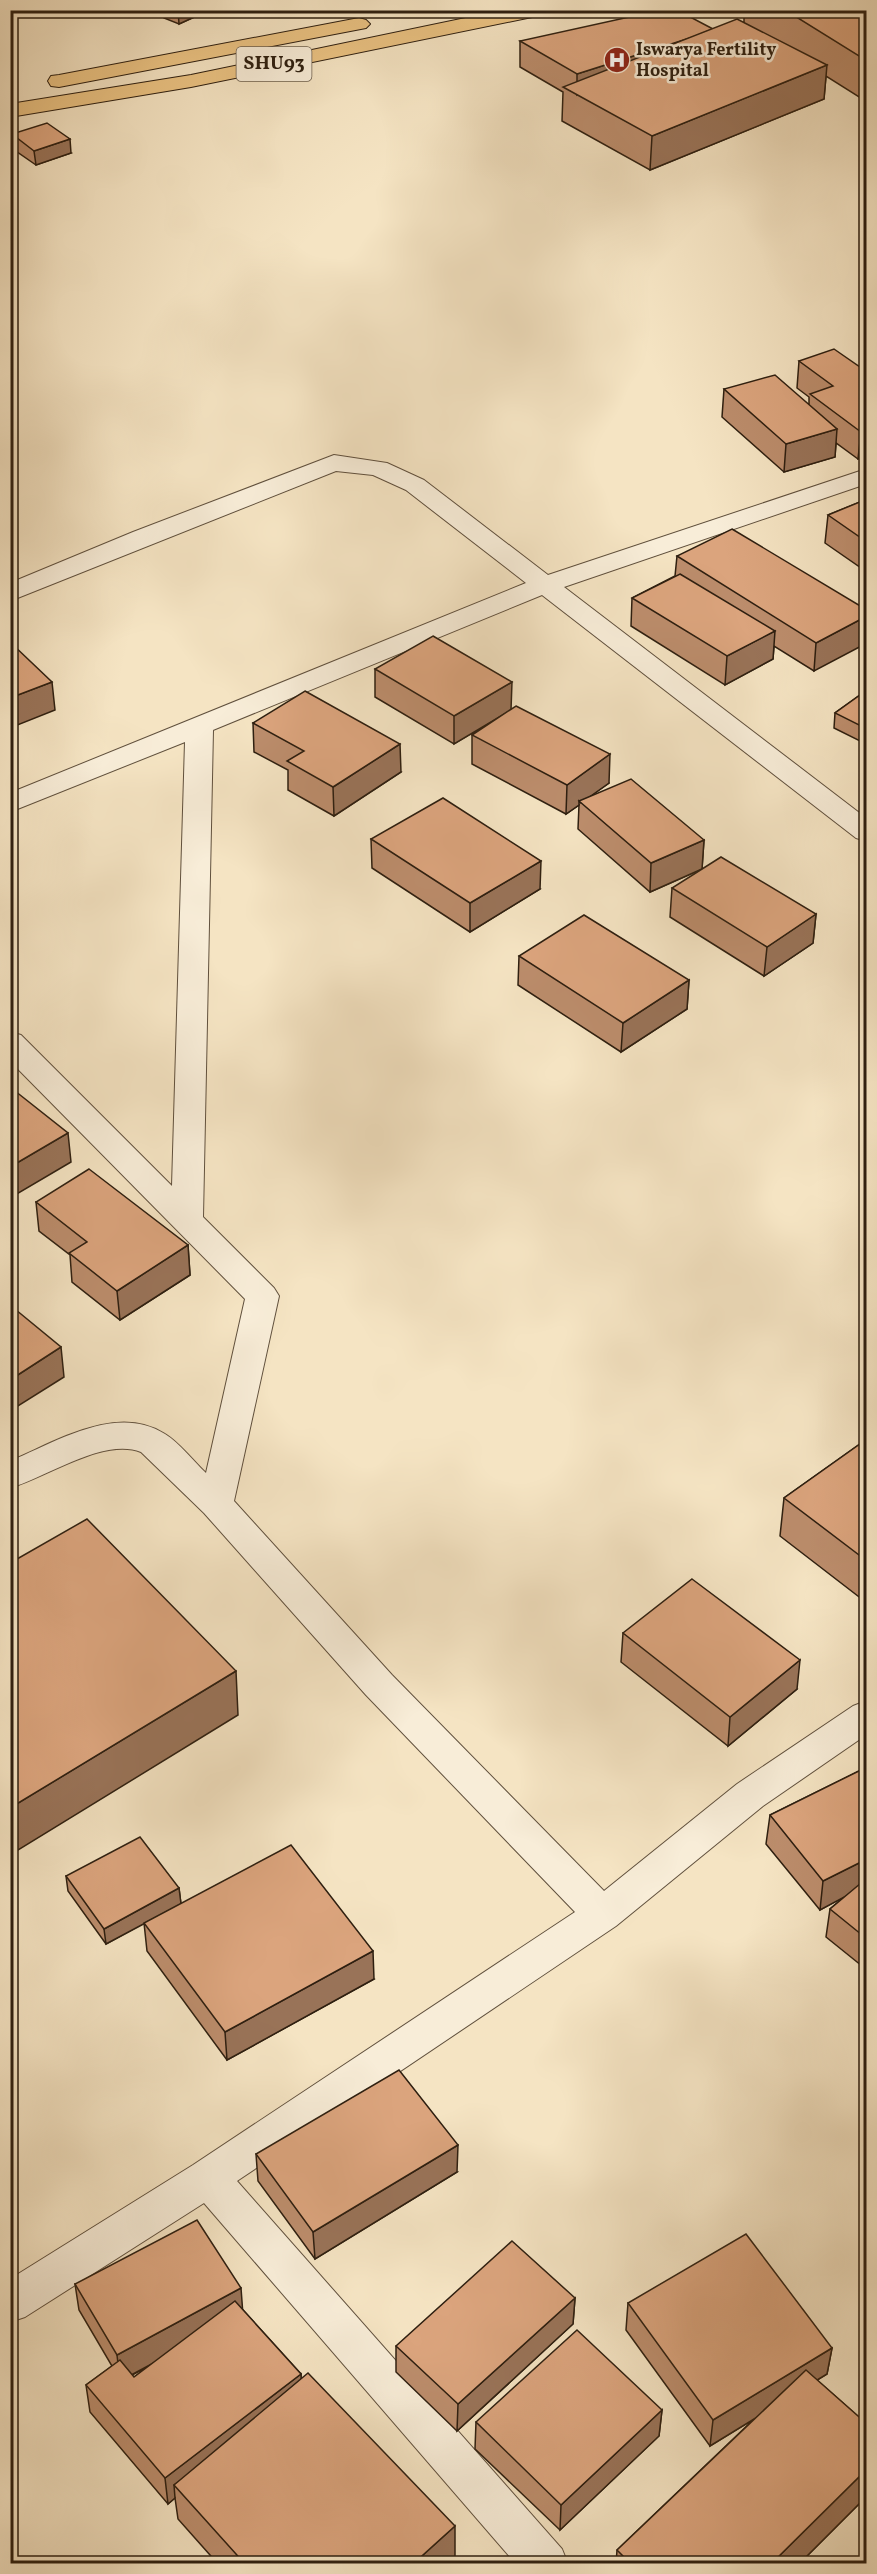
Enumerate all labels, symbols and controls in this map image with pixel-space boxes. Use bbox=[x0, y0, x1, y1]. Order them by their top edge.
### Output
place label: Iswarya Fertility Hospital bbox=[636, 38, 776, 84]
hospital icon: Iswarya Fertility Hospital bbox=[602, 45, 632, 75]
road number: SHU93 bbox=[236, 47, 312, 81]

